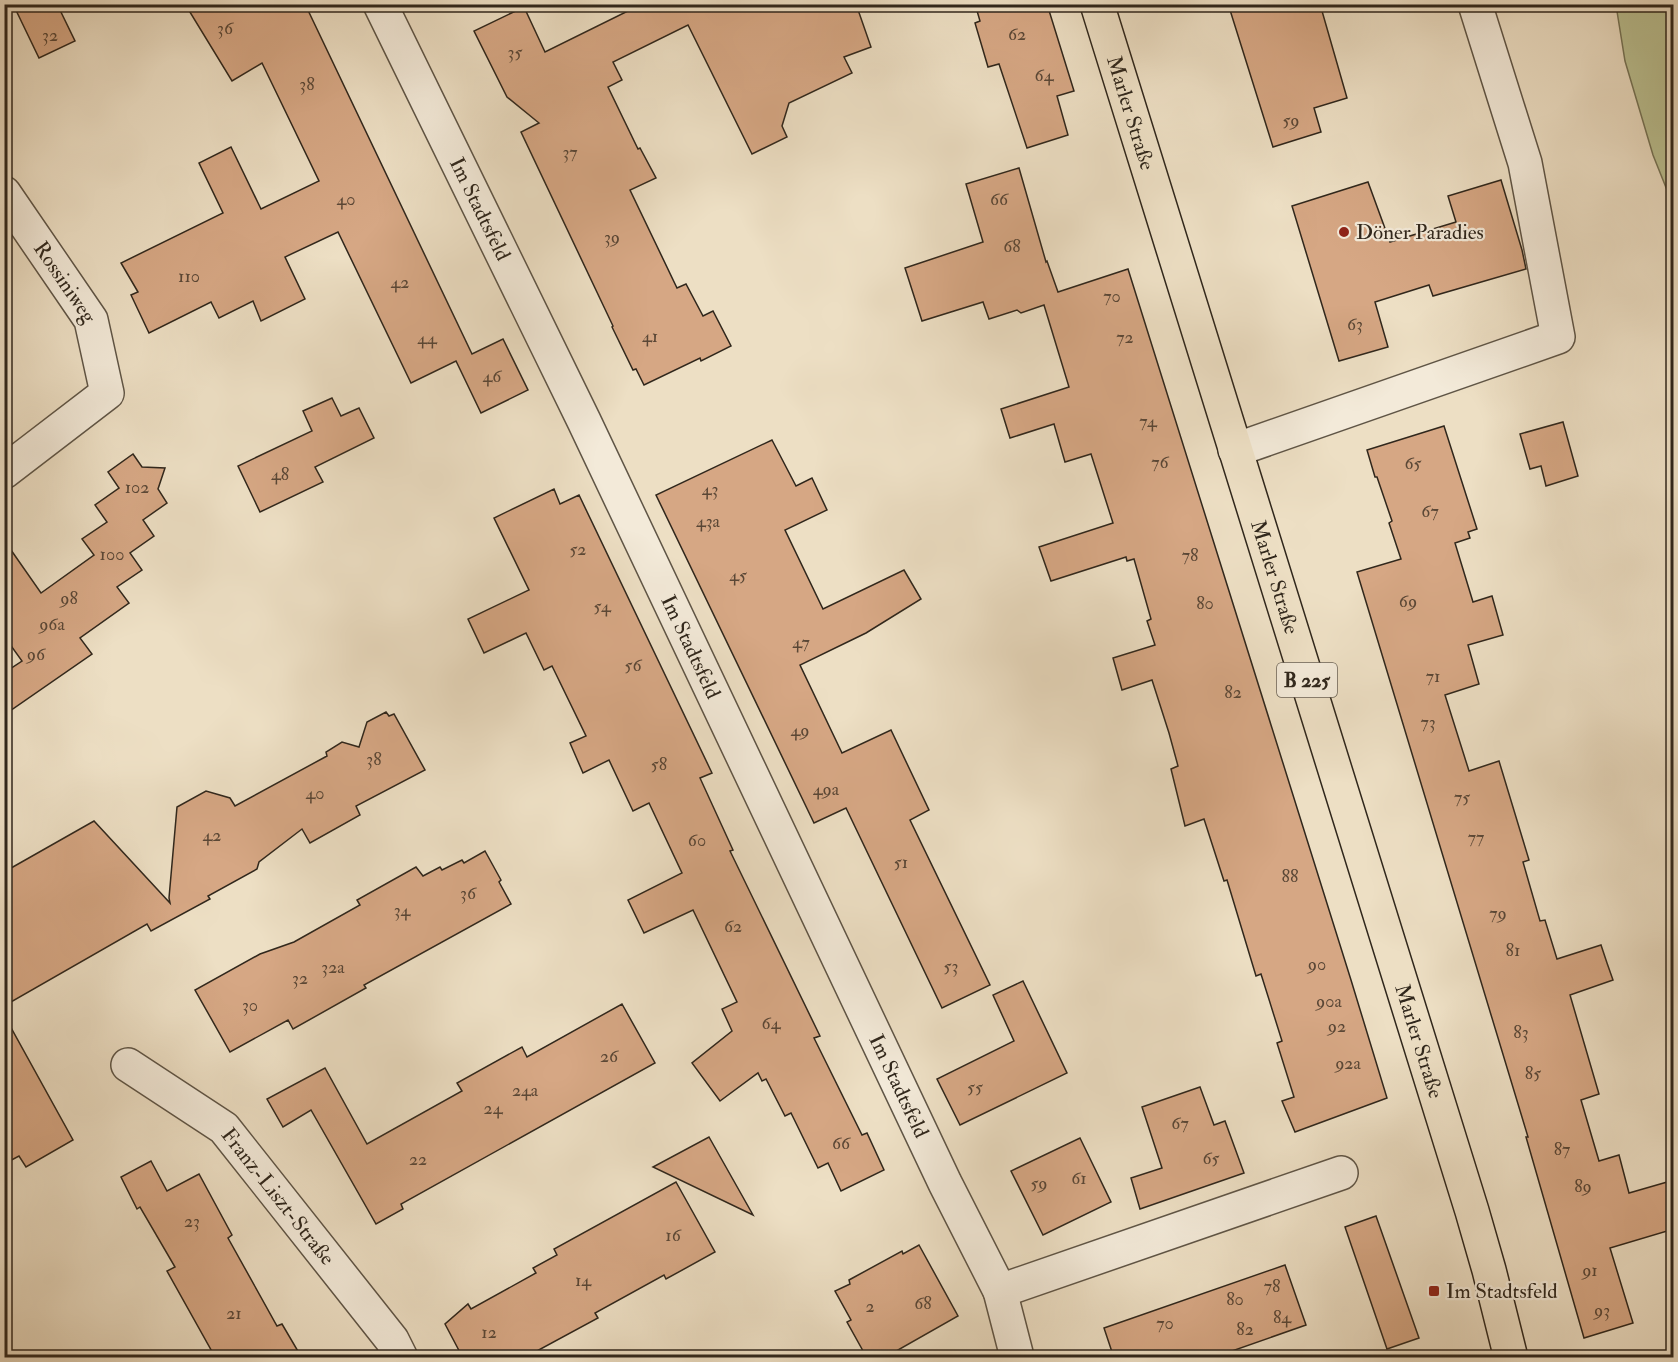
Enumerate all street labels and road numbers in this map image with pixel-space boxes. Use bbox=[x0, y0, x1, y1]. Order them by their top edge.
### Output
street label: Marler Straße bbox=[1100, 53, 1161, 173]
street label: Im Stadtsfeld bbox=[444, 153, 517, 266]
street label: Rossiniweg bbox=[28, 236, 103, 329]
street label: Marler Straße bbox=[1245, 517, 1305, 638]
street label: Im Stadtsfeld bbox=[655, 590, 727, 704]
road number: B 225 bbox=[1277, 663, 1337, 697]
street label: Marler Straße bbox=[1389, 981, 1450, 1102]
street label: Im Stadtsfeld bbox=[863, 1030, 935, 1143]
street label: Franz-Liszt-Straße bbox=[215, 1122, 341, 1271]

